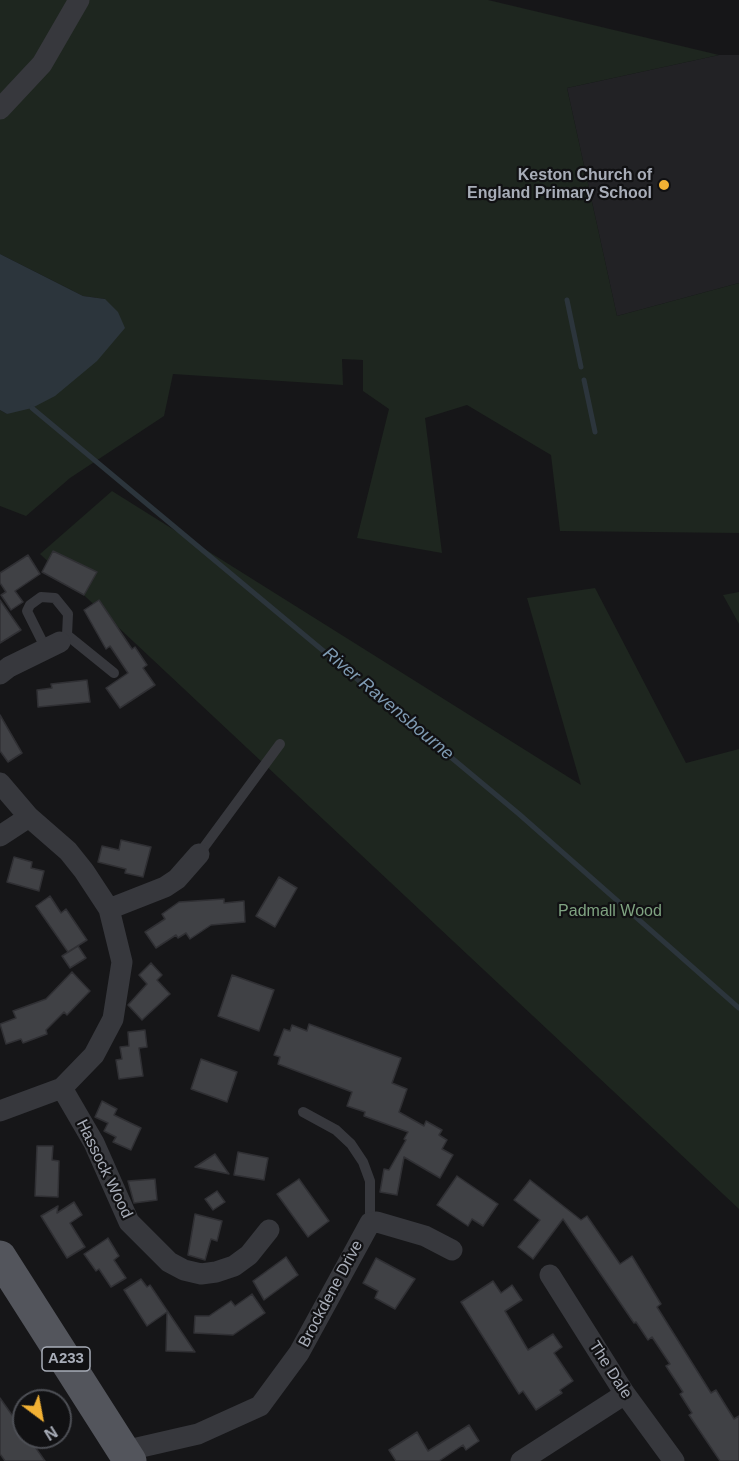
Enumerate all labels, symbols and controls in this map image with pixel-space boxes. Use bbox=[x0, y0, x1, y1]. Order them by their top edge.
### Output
place label: Keston Church of England Primary School bbox=[467, 166, 652, 204]
marker: Keston Church of England Primary School bbox=[657, 178, 671, 192]
water label: River Ravensbourne bbox=[318, 643, 458, 765]
park label: Padmall Wood bbox=[558, 902, 662, 922]
street label: Hassock Wood bbox=[72, 1117, 136, 1221]
street label: Brockdene Drive bbox=[295, 1237, 367, 1351]
street label: The Dale bbox=[584, 1338, 636, 1402]
road number: A233 bbox=[42, 1347, 90, 1371]
north arrow bbox=[12, 1389, 72, 1449]
text: N bbox=[41, 1423, 60, 1443]

